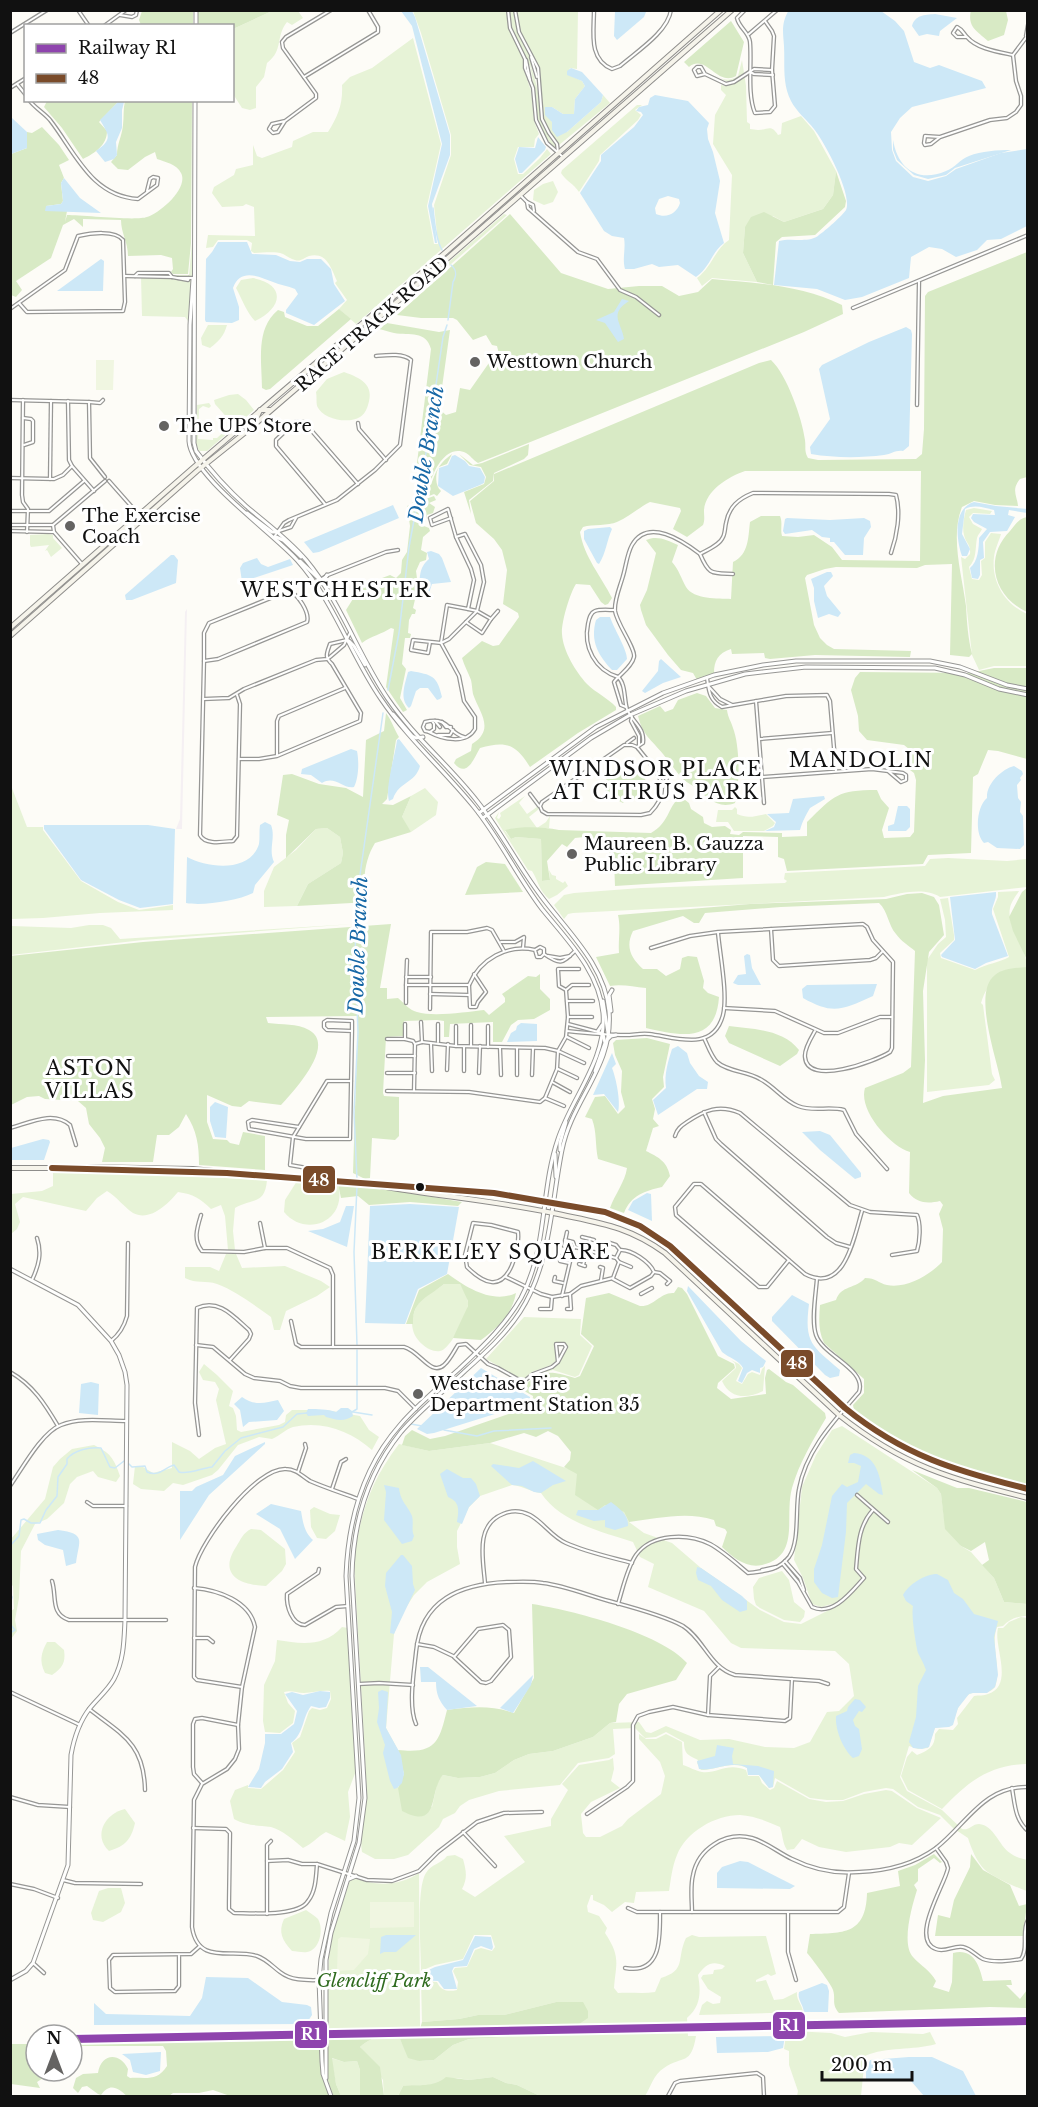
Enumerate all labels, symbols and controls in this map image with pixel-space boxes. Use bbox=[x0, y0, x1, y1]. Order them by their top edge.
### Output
legend bbox=[24, 24, 234, 102]
text: Railway R1 bbox=[78, 37, 177, 59]
text: 48 bbox=[78, 67, 99, 89]
street label: RACE TRACK ROAD bbox=[291, 252, 453, 396]
place label: Westtown Church bbox=[486, 351, 653, 373]
marker: Westtown Church bbox=[468, 355, 482, 369]
water label: Double Branch bbox=[403, 384, 449, 525]
place label: The UPS Store bbox=[176, 415, 312, 437]
marker: The UPS Store bbox=[157, 419, 171, 433]
place label: The Exercise Coach bbox=[82, 505, 201, 548]
marker: The Exercise Coach bbox=[63, 519, 77, 533]
district label: WESTCHESTER bbox=[239, 578, 432, 602]
district label: MANDOLIN bbox=[789, 748, 933, 772]
district label: WINDSOR PLACE AT CITRUS PARK bbox=[548, 757, 763, 804]
place label: Maureen B. Gauzza Public Library bbox=[584, 833, 764, 876]
marker: Maureen B. Gauzza Public Library bbox=[565, 847, 579, 861]
water label: Double Branch bbox=[344, 876, 372, 1015]
district label: ASTON VILLAS bbox=[44, 1056, 135, 1103]
line badge: 48 bbox=[302, 1165, 336, 1194]
text: 48 bbox=[309, 1170, 329, 1190]
unlabelled marker bbox=[414, 1181, 426, 1193]
district label: BERKELEY SQUARE bbox=[371, 1240, 611, 1264]
line badge: 48 bbox=[780, 1349, 814, 1378]
text: 48 bbox=[787, 1353, 807, 1373]
place label: Westchase Fire Department Station 35 bbox=[429, 1373, 640, 1416]
marker: Westchase Fire Department Station 35 bbox=[411, 1387, 425, 1401]
park label: Glencliff Park bbox=[317, 1970, 431, 1992]
line badge: R1 bbox=[772, 2011, 806, 2040]
text: R1 bbox=[779, 2015, 799, 2035]
line badge: R1 bbox=[294, 2020, 328, 2049]
north arrow bbox=[24, 2023, 84, 2083]
text: R1 bbox=[301, 2024, 321, 2044]
text: N bbox=[46, 2028, 62, 2048]
scale bar bbox=[822, 2044, 912, 2082]
text: 200 m bbox=[831, 2054, 892, 2076]

